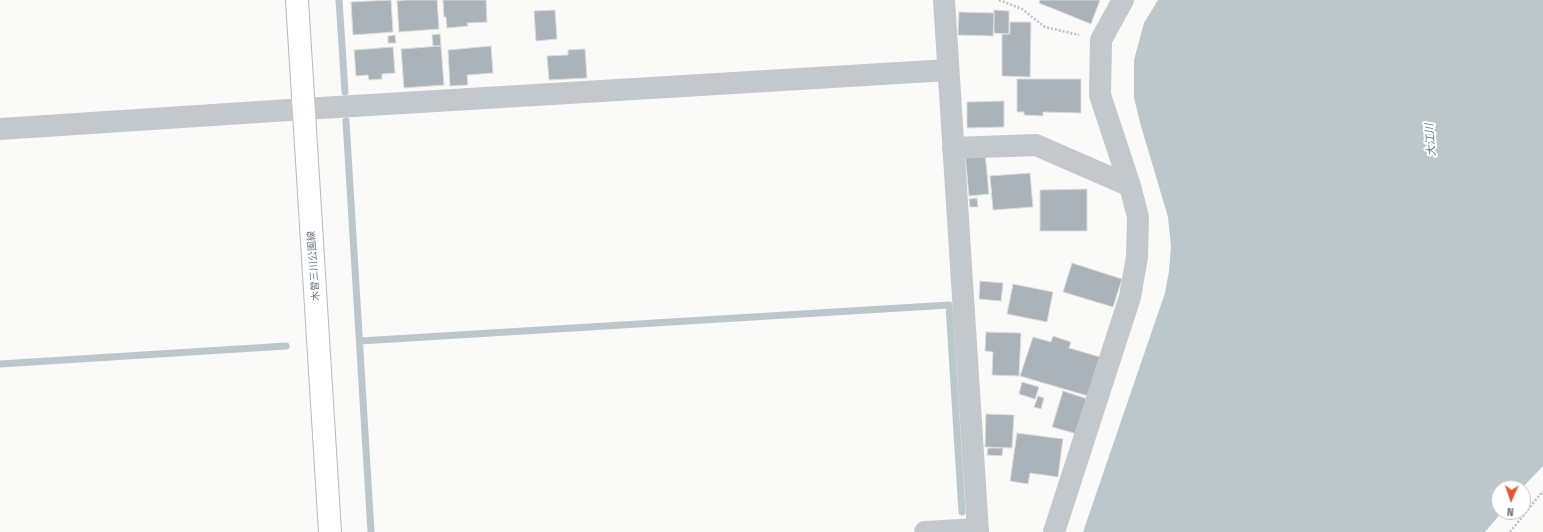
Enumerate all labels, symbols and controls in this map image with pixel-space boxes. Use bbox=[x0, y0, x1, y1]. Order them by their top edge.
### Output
water label: 大江川 bbox=[1423, 123, 1439, 157]
street label: 木曽三川公園線 bbox=[306, 231, 322, 301]
north arrow bbox=[1491, 480, 1531, 520]
text: N bbox=[1507, 505, 1514, 518]

